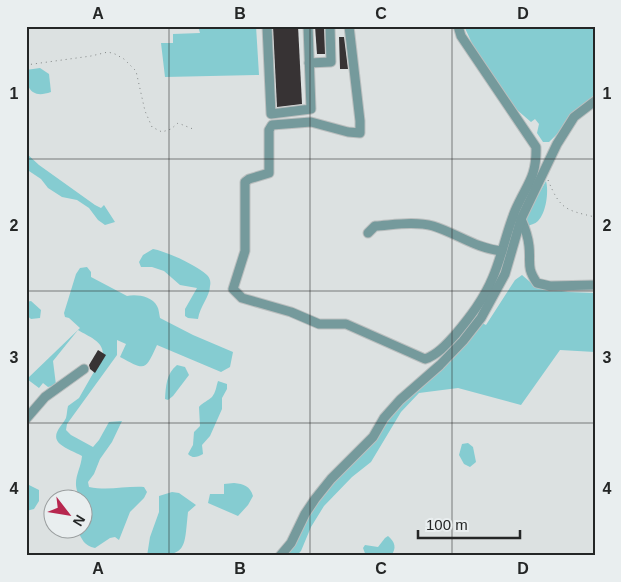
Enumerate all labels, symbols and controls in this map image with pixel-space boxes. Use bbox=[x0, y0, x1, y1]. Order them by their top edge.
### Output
text: A bbox=[92, 5, 104, 22]
text: B bbox=[234, 5, 246, 22]
text: C bbox=[375, 5, 387, 22]
text: D bbox=[517, 5, 529, 22]
text: 1 bbox=[10, 85, 19, 102]
text: 1 bbox=[603, 85, 612, 102]
text: 2 bbox=[10, 217, 19, 234]
text: 2 bbox=[603, 217, 612, 234]
text: 3 bbox=[10, 349, 19, 366]
text: 3 bbox=[603, 349, 612, 366]
text: 4 bbox=[10, 480, 19, 497]
text: 4 bbox=[603, 480, 612, 497]
north arrow bbox=[42, 490, 92, 540]
scale bar bbox=[418, 507, 521, 539]
text: N bbox=[70, 512, 89, 529]
text: 100 m bbox=[426, 516, 468, 533]
text: A bbox=[92, 560, 104, 577]
text: B bbox=[234, 560, 246, 577]
text: C bbox=[375, 560, 387, 577]
text: D bbox=[517, 560, 529, 577]

